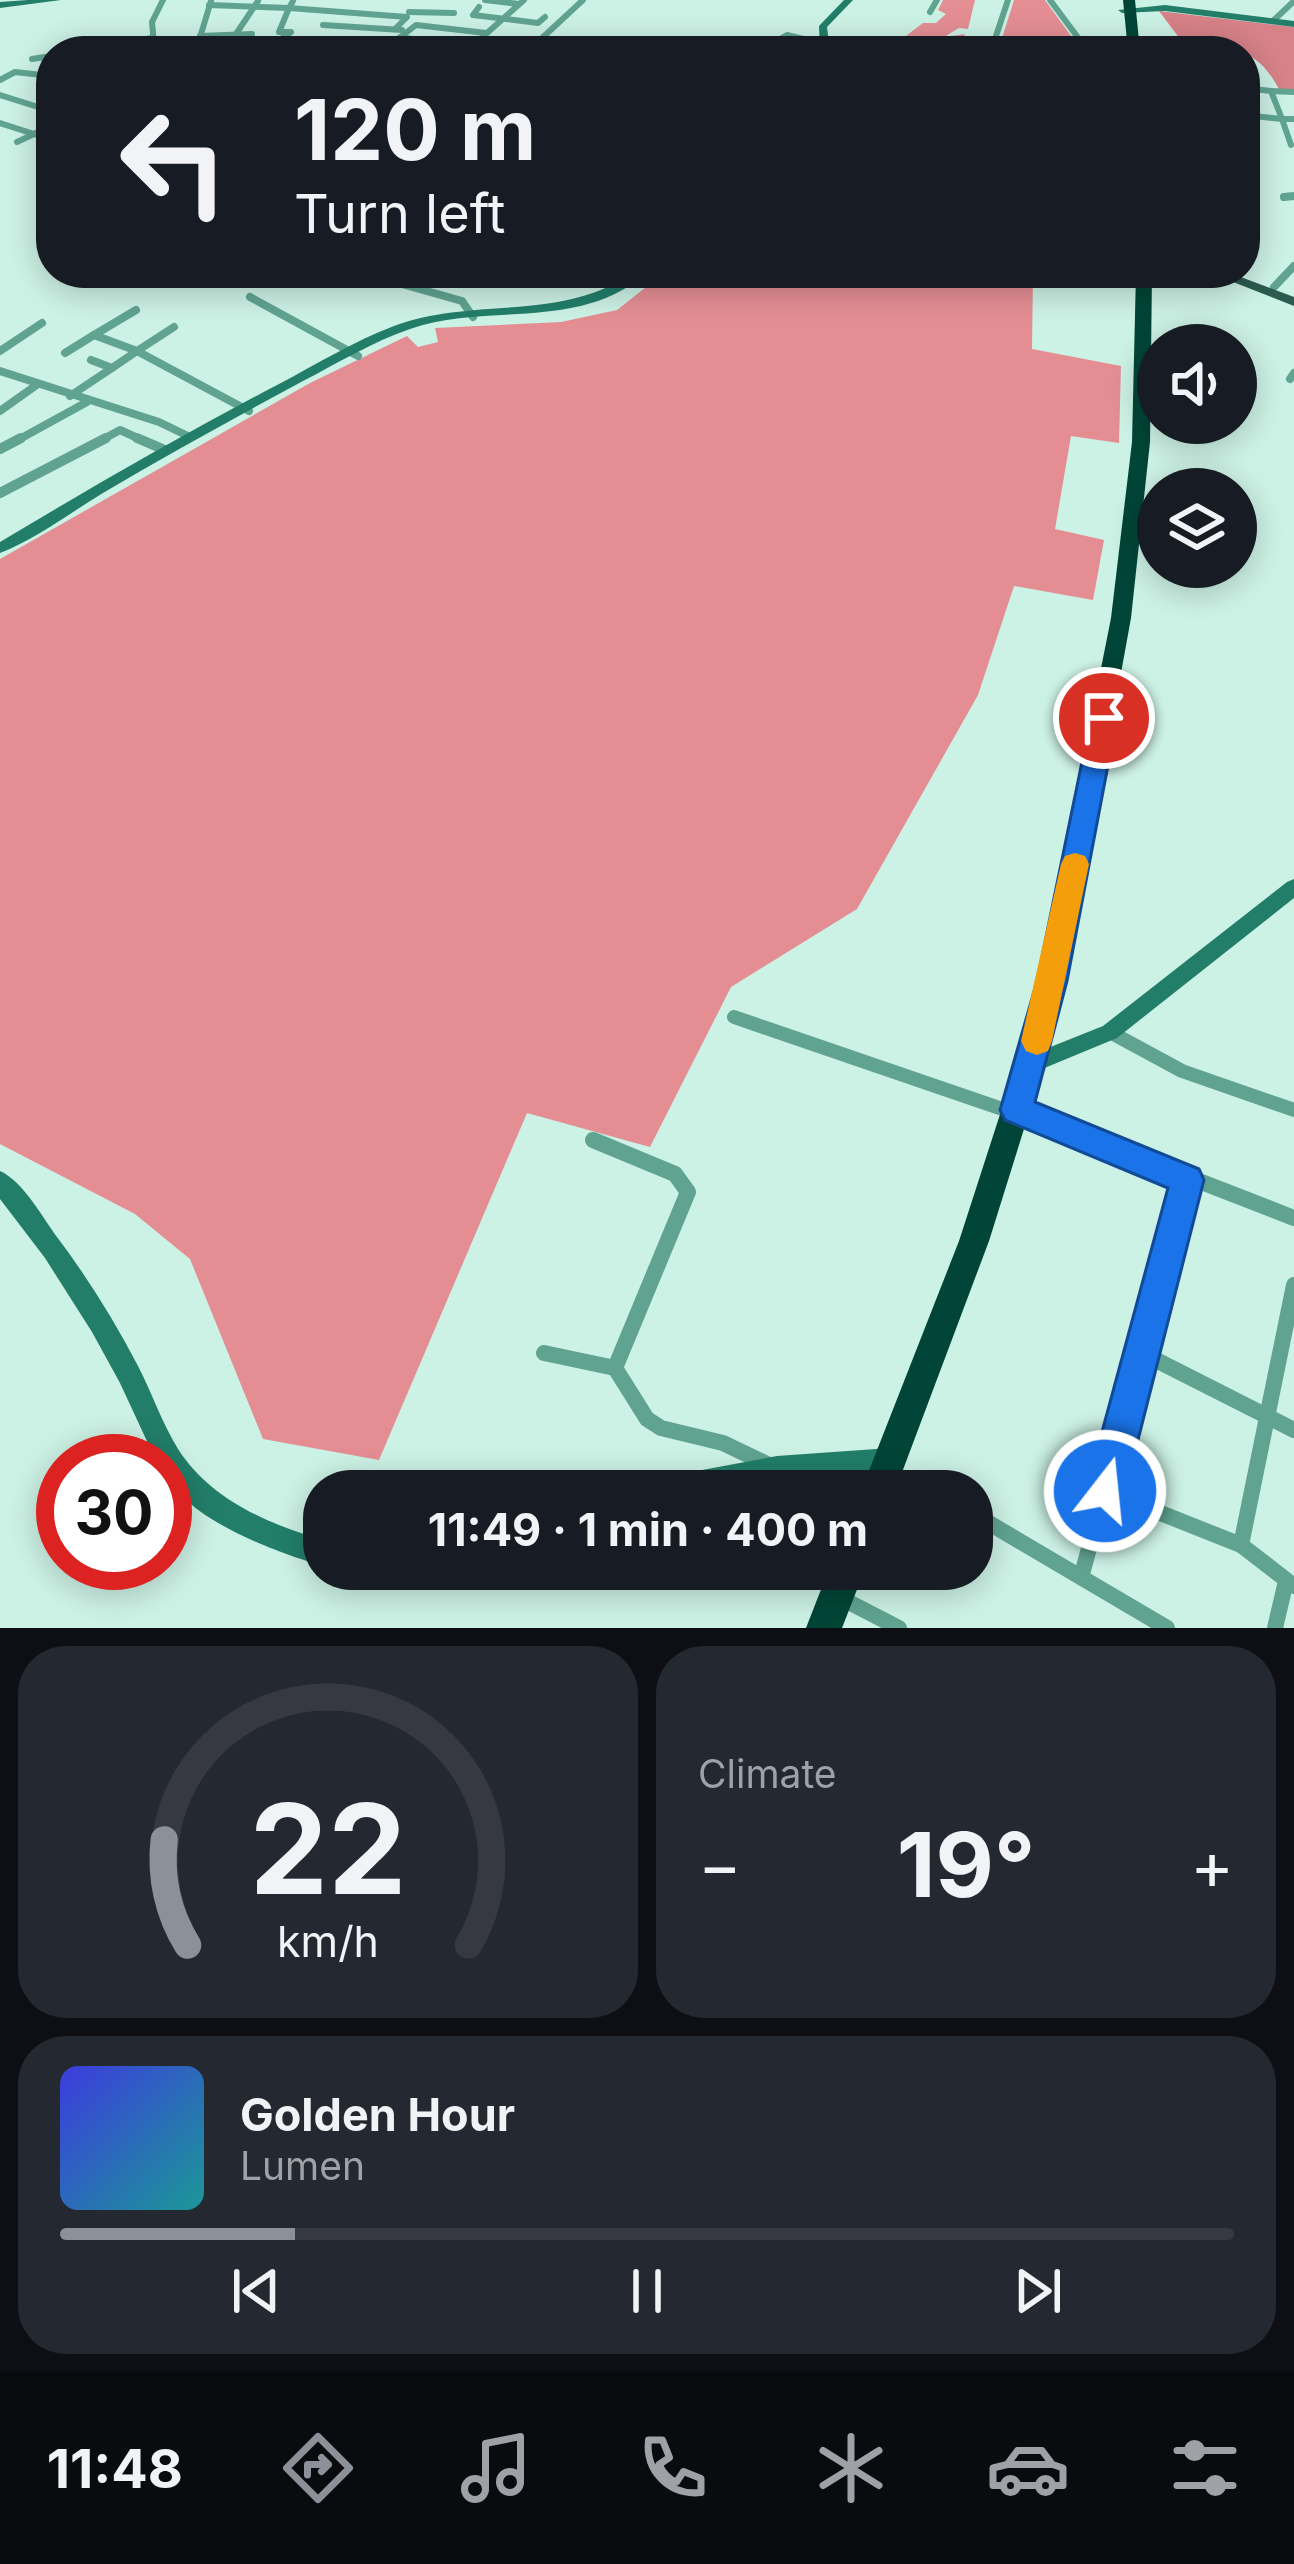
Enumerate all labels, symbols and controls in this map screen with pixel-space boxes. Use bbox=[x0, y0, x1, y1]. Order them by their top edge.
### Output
text: 120 m bbox=[294, 79, 536, 180]
icon: left bbox=[96, 84, 252, 240]
text: Turn left bbox=[294, 181, 505, 246]
map controls bbox=[1137, 324, 1257, 588]
button: sound bbox=[1137, 324, 1257, 444]
button: layers bbox=[1137, 468, 1257, 588]
pin bbox=[1053, 667, 1155, 769]
icon: arrive bbox=[1071, 685, 1137, 751]
position arrow bbox=[1042, 1428, 1168, 1554]
speed limit sign: 30 bbox=[36, 1434, 192, 1590]
text: 11:49 · 1 min · 400 m bbox=[428, 1502, 868, 1557]
text: Climate bbox=[698, 1750, 837, 1797]
text: 22 bbox=[249, 1773, 407, 1924]
text: 19° bbox=[897, 1810, 1035, 1919]
text: − bbox=[698, 1825, 742, 1905]
text: + bbox=[1190, 1825, 1234, 1905]
text: km/h bbox=[277, 1915, 379, 1967]
text: Golden Hour bbox=[240, 2087, 515, 2142]
text: Lumen bbox=[240, 2142, 365, 2189]
icon: previous bbox=[223, 2258, 289, 2324]
icon: pause bbox=[614, 2258, 680, 2324]
icon: next bbox=[1005, 2258, 1071, 2324]
icon: directions bbox=[276, 2426, 360, 2510]
icon: music bbox=[454, 2426, 538, 2510]
icon: phone bbox=[631, 2426, 715, 2510]
icon: climate bbox=[809, 2426, 893, 2510]
icon: car bbox=[986, 2426, 1070, 2510]
icon: filters bbox=[1163, 2426, 1247, 2510]
text: 11:48 bbox=[47, 2436, 183, 2501]

